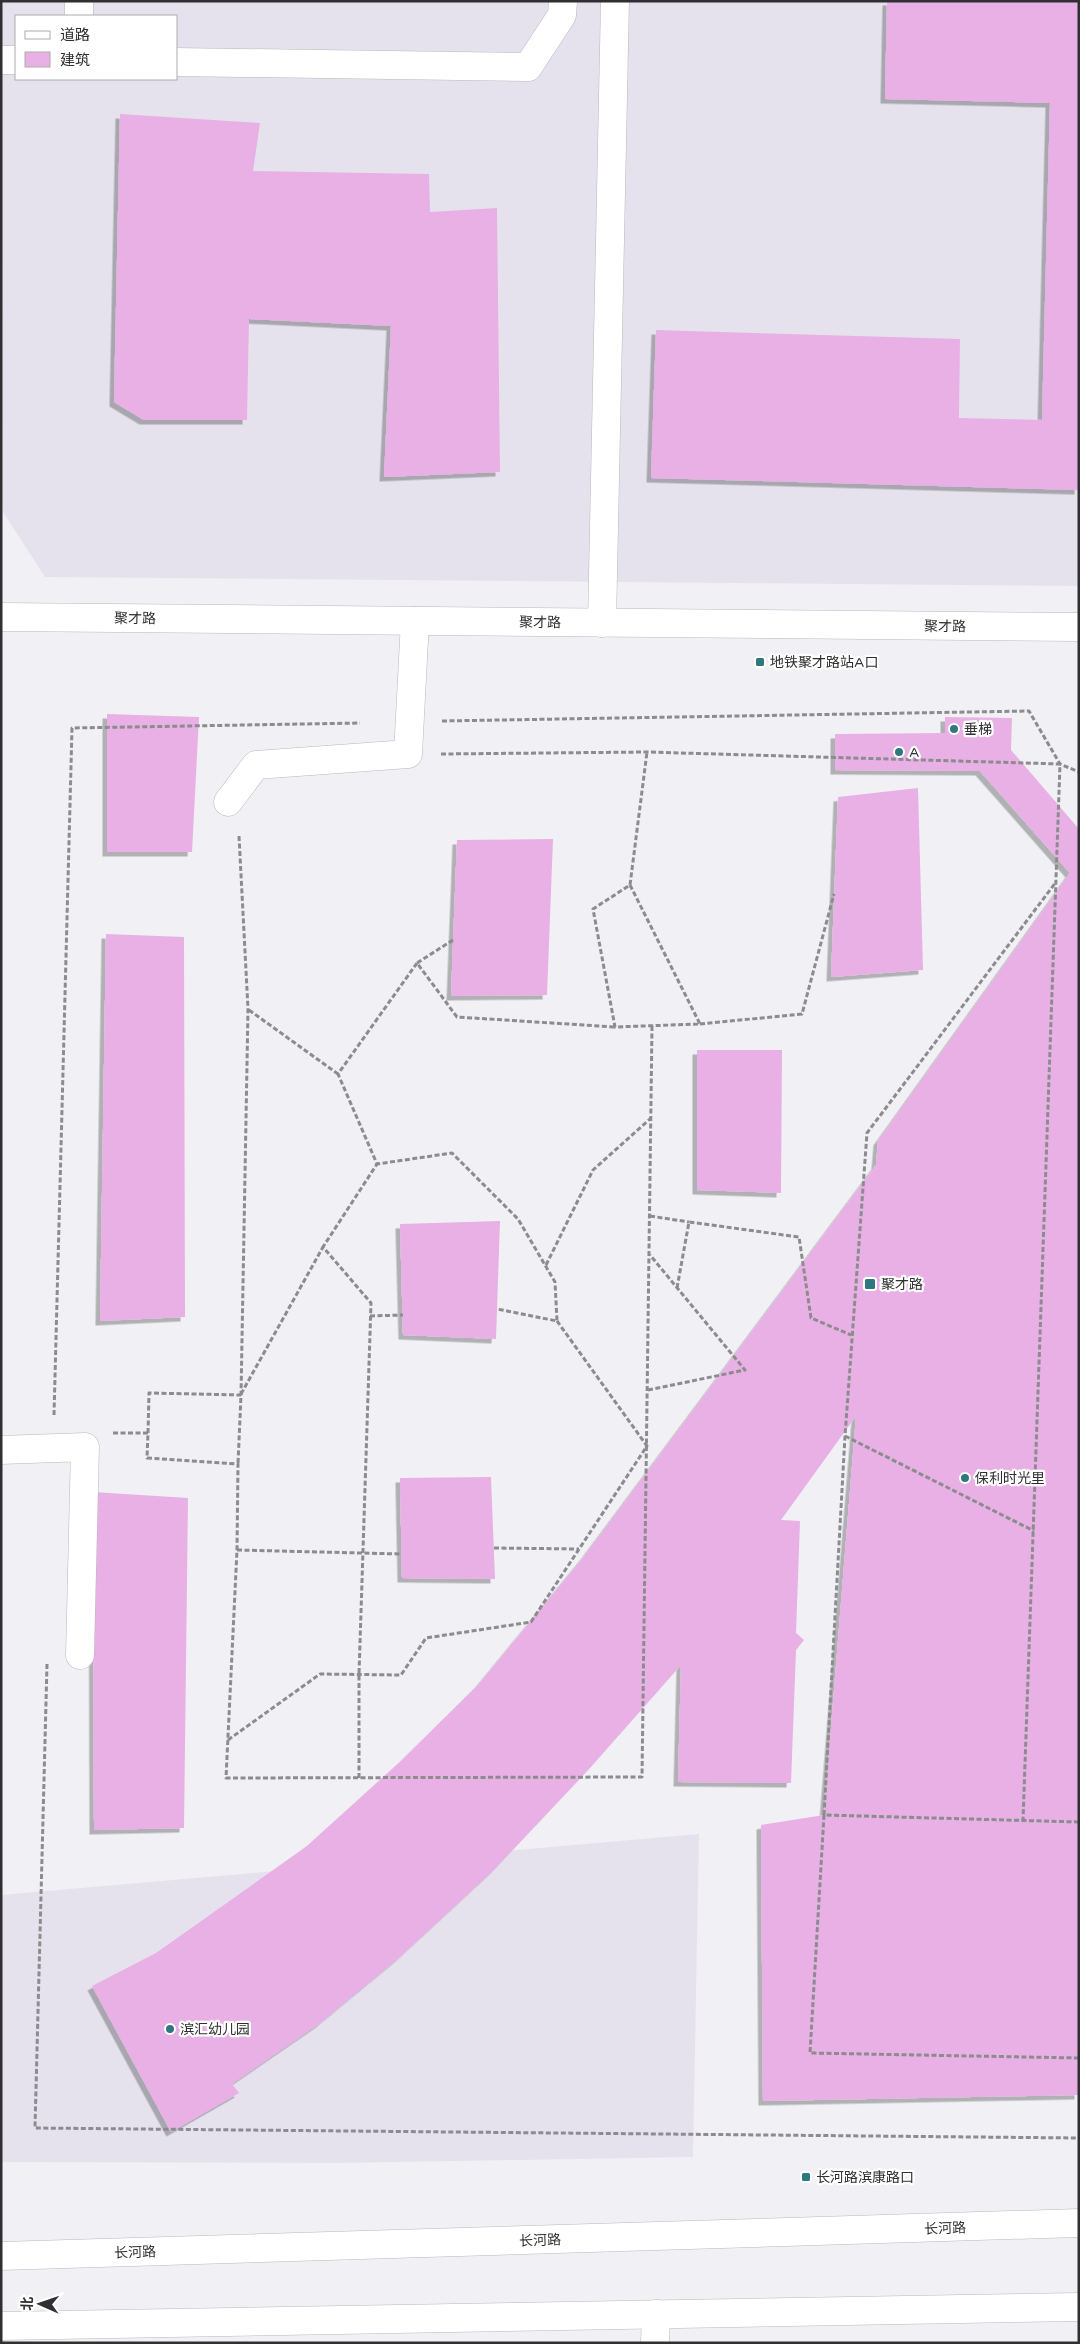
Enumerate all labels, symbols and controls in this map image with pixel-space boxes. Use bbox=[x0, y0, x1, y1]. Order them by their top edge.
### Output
legend bbox=[15, 15, 178, 80]
text: 道路 bbox=[60, 26, 90, 44]
text: 建筑 bbox=[60, 51, 90, 69]
street label: 聚才路 bbox=[114, 610, 156, 627]
street label: 聚才路 bbox=[519, 614, 561, 631]
street label: 聚才路 bbox=[924, 618, 966, 635]
place label: 地铁聚才路站A口 bbox=[770, 654, 878, 671]
marker: 地铁聚才路站A口 bbox=[754, 656, 766, 668]
place label: 垂梯 bbox=[964, 721, 992, 738]
marker: 垂梯 bbox=[948, 723, 960, 735]
place label: A bbox=[909, 744, 919, 761]
marker: A bbox=[893, 746, 905, 758]
place label: 聚才路 bbox=[881, 1276, 923, 1293]
marker: 聚才路 bbox=[863, 1277, 877, 1291]
place label: 保利时光里 bbox=[975, 1470, 1045, 1487]
marker: 保利时光里 bbox=[959, 1472, 971, 1484]
place label: 滨汇幼儿园 bbox=[180, 2021, 250, 2038]
marker: 滨汇幼儿园 bbox=[164, 2023, 176, 2035]
place label: 长河路滨康路口 bbox=[816, 2169, 914, 2186]
marker: 长河路滨康路口 bbox=[800, 2171, 812, 2183]
street label: 长河路 bbox=[924, 2219, 966, 2238]
street label: 长河路 bbox=[519, 2231, 561, 2250]
street label: 长河路 bbox=[114, 2243, 156, 2262]
north arrow bbox=[15, 2279, 65, 2329]
text: 北 bbox=[19, 2296, 36, 2311]

